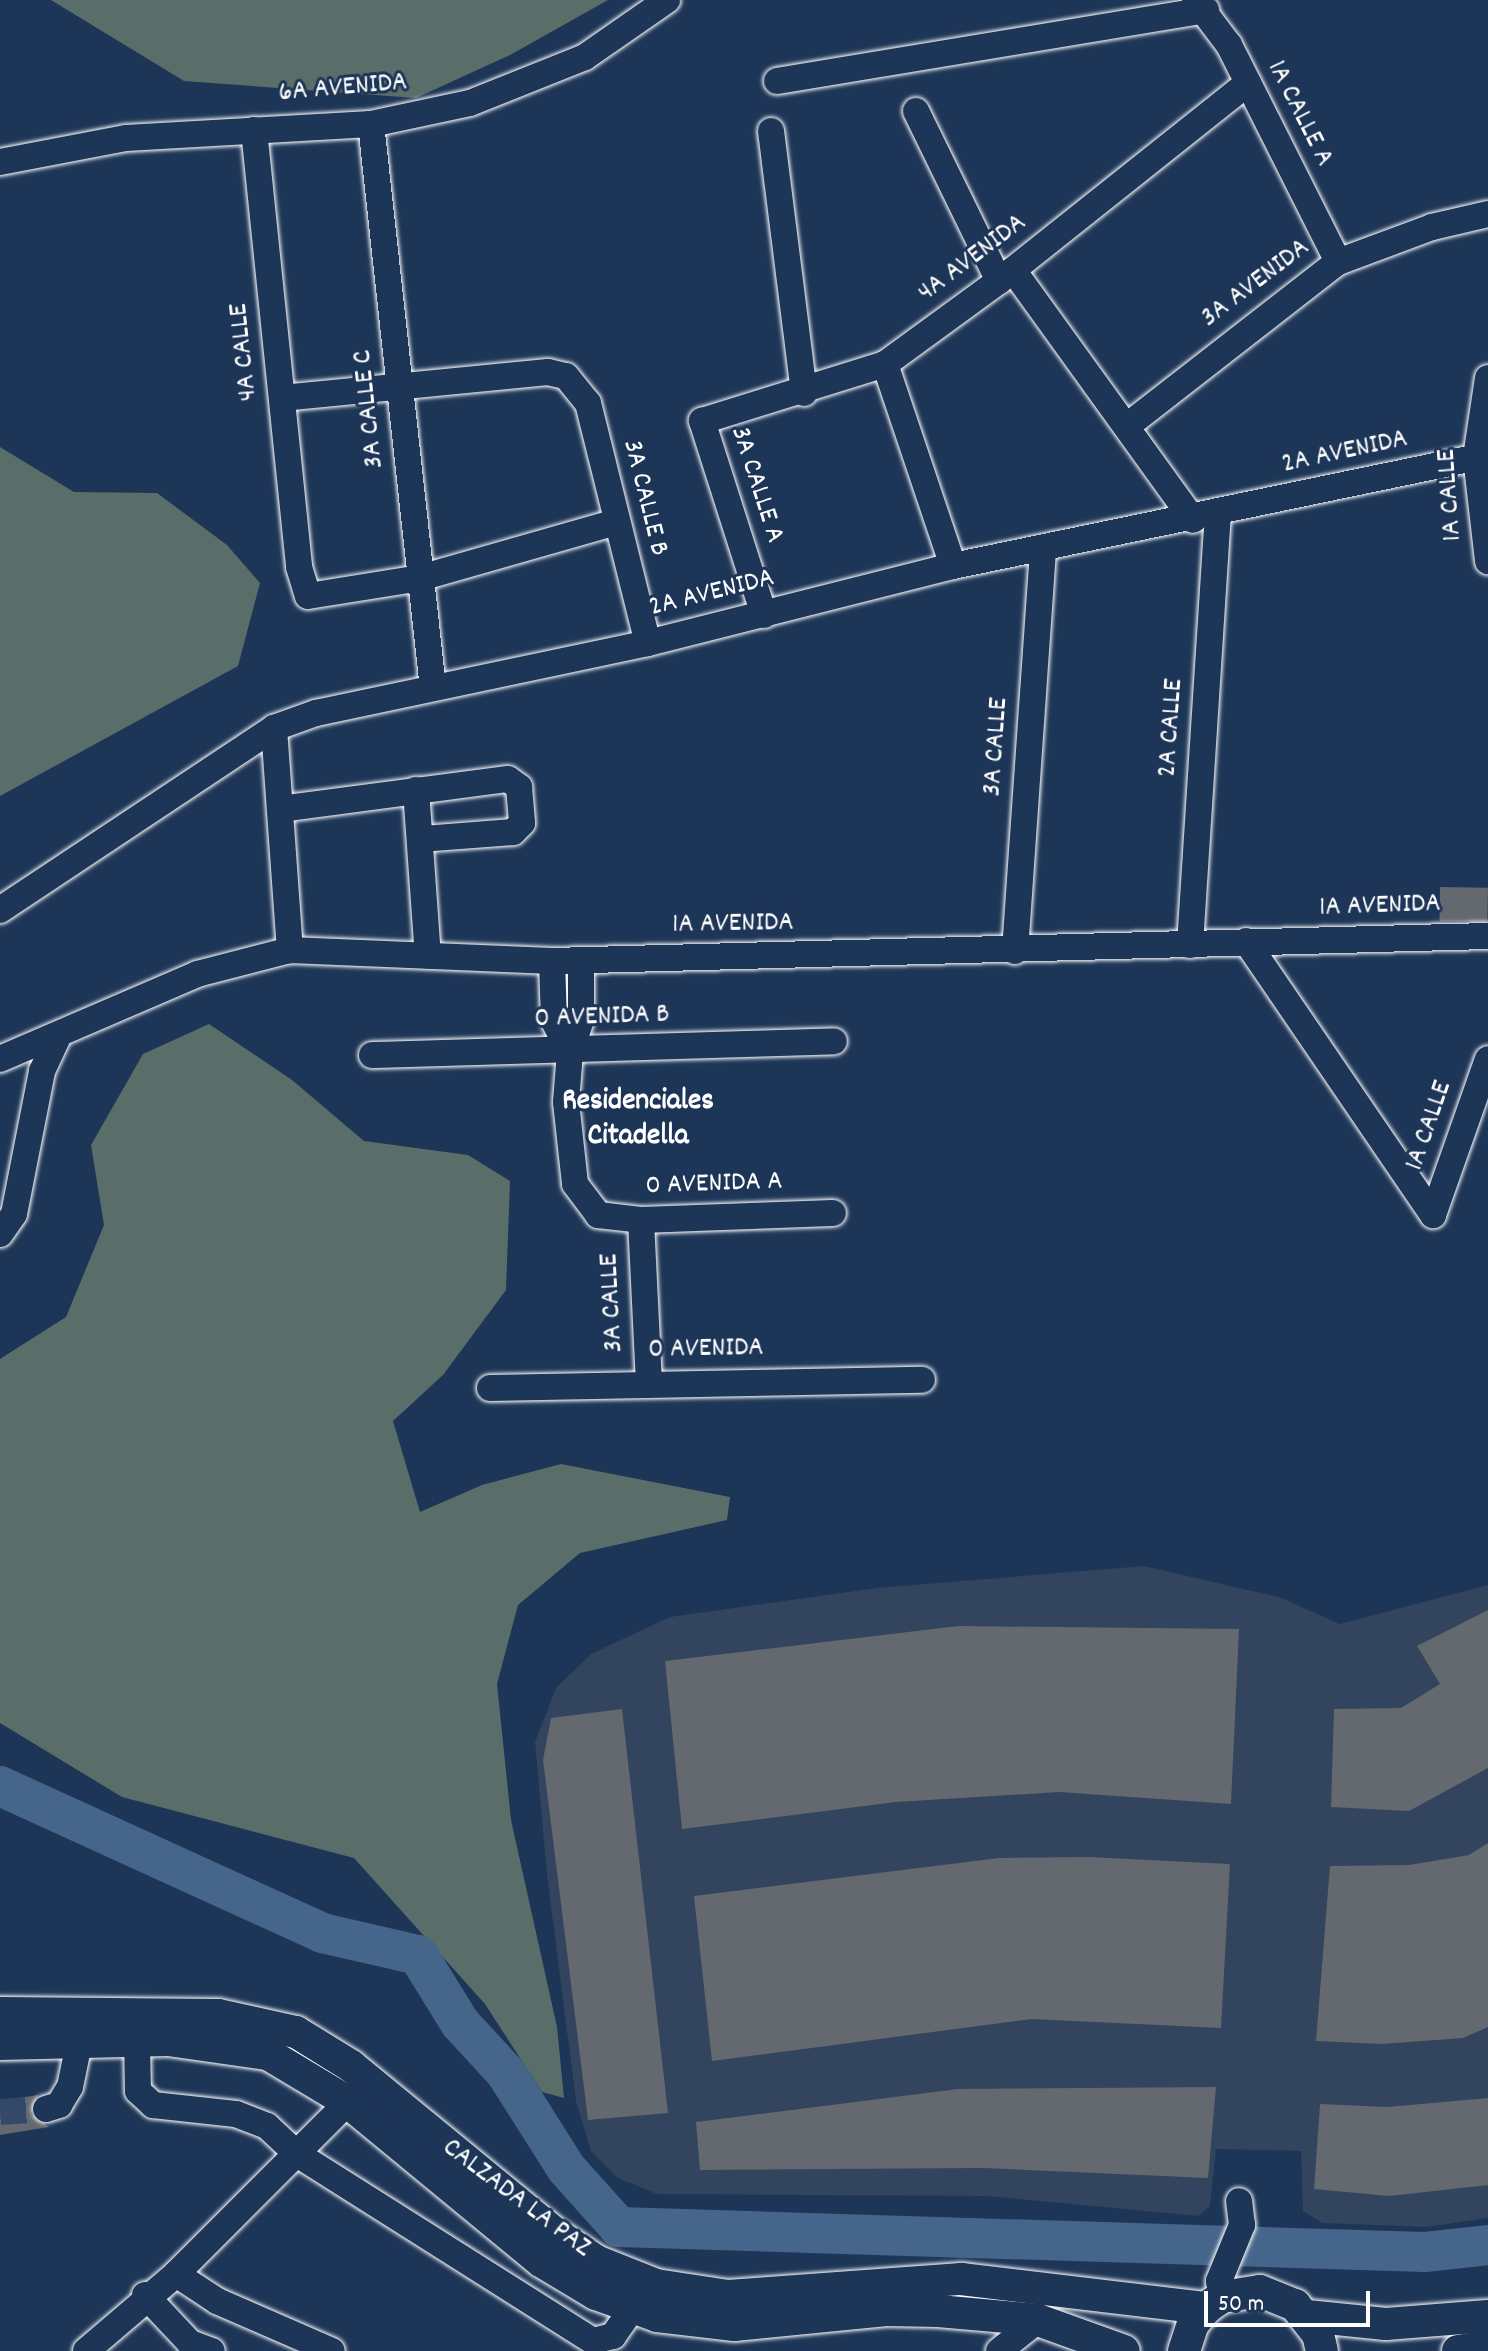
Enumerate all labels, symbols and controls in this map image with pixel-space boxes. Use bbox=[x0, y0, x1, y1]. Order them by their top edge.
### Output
street label: 1A CALLE A bbox=[1258, 55, 1340, 173]
street label: 6A AVENIDA bbox=[277, 67, 409, 111]
street label: 4A AVENIDA bbox=[912, 207, 1034, 311]
street label: 3A AVENIDA bbox=[1195, 232, 1317, 336]
street label: 4A CALLE bbox=[223, 301, 267, 403]
street label: 3A CALLE C bbox=[347, 348, 393, 470]
street label: 3A CALLE A bbox=[721, 422, 791, 548]
street label: 2A AVENIDA bbox=[1279, 423, 1411, 483]
street label: 3A CALLE B bbox=[613, 436, 675, 560]
street label: 1A CALLE bbox=[1431, 448, 1471, 542]
street label: 2A AVENIDA bbox=[646, 562, 778, 626]
street label: 2A CALLE bbox=[1152, 678, 1192, 778]
street label: 3A CALLE bbox=[977, 697, 1017, 797]
street label: 1A AVENIDA bbox=[1319, 888, 1441, 926]
street label: 1A AVENIDA bbox=[672, 907, 794, 943]
street label: 0 AVENIDA B bbox=[534, 999, 670, 1037]
street label: 1A CALLE bbox=[1399, 1077, 1461, 1175]
district label: Residenciales Citadella bbox=[562, 1085, 714, 1156]
street label: 0 AVENIDA A bbox=[645, 1166, 783, 1204]
street label: 3A CALLE bbox=[594, 1253, 632, 1353]
street label: 0 AVENIDA bbox=[648, 1332, 764, 1368]
street label: CALZADA LA PAZ bbox=[435, 2132, 597, 2266]
scale bar bbox=[1208, 2275, 1374, 2325]
text: 50 m bbox=[1218, 2288, 1264, 2322]

